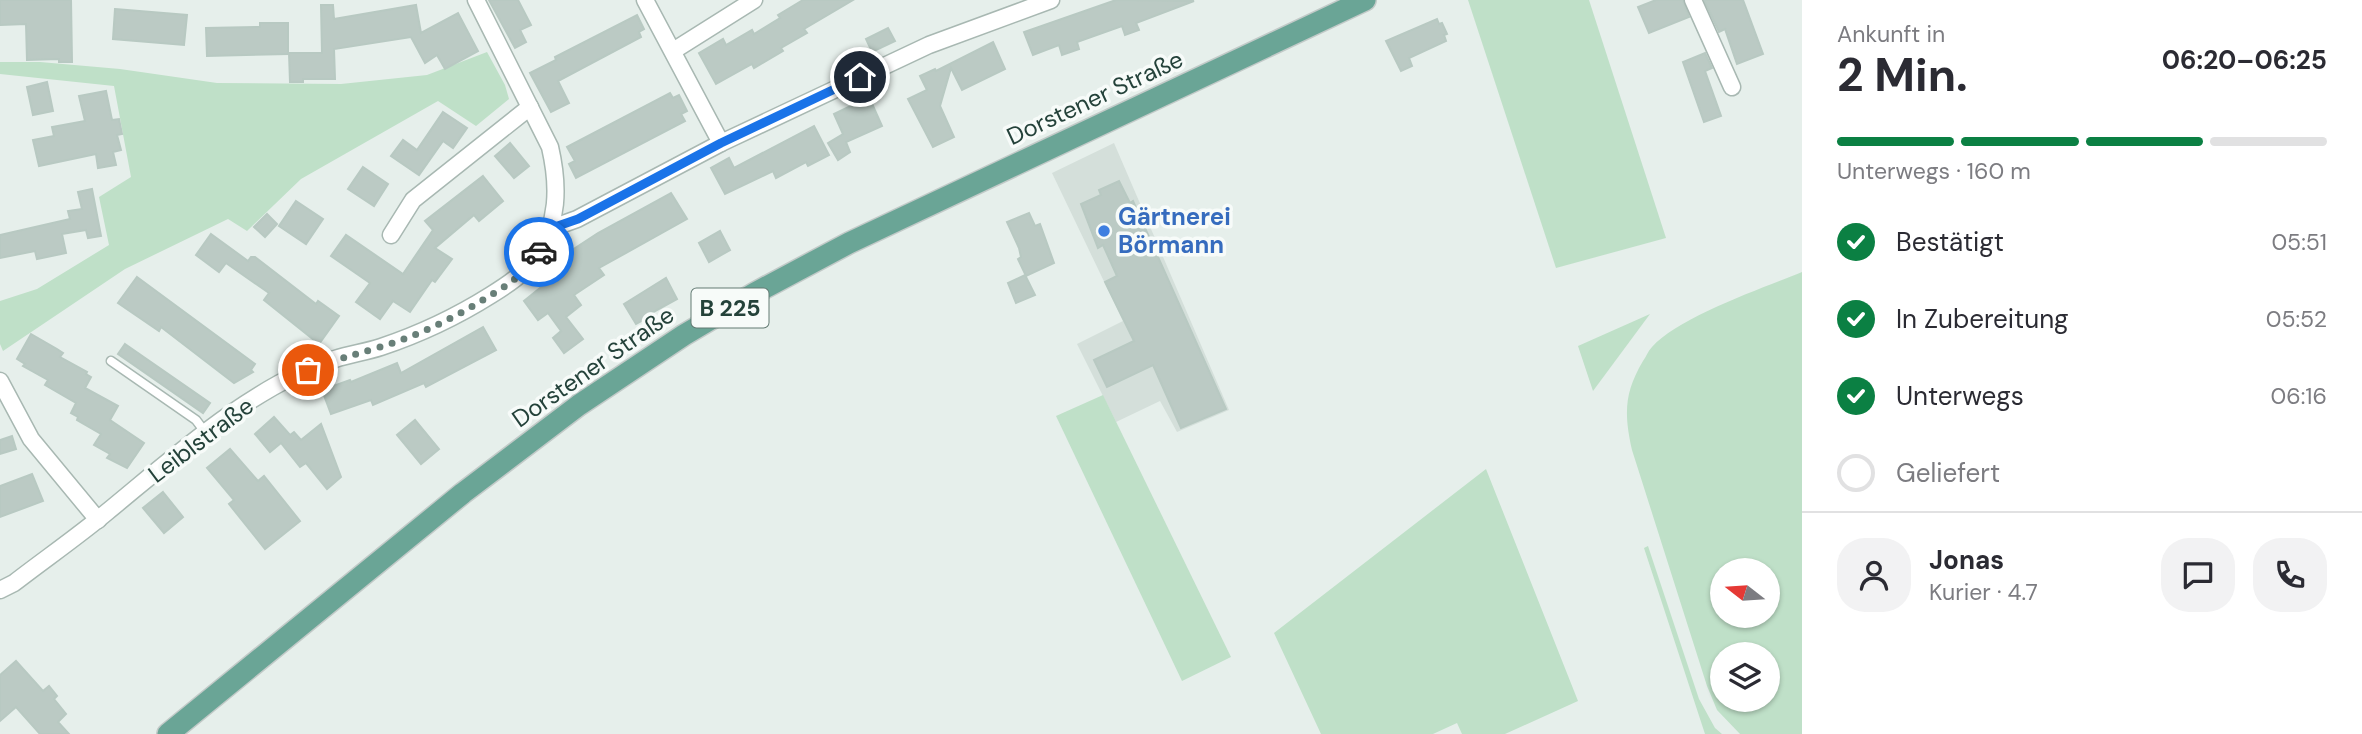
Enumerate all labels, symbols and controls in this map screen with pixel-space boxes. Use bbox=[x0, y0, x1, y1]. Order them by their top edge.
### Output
text: Ankunft in bbox=[1837, 19, 1945, 49]
street label: Dorstener Straße bbox=[1002, 43, 1188, 152]
text: 06:20–06:25 bbox=[2162, 43, 2327, 77]
text: 2 Min. bbox=[1837, 45, 1968, 105]
pin bbox=[830, 47, 890, 107]
icon: home bbox=[841, 58, 879, 96]
text: Unterwegs · 160 m bbox=[1837, 156, 2031, 186]
place label: Gärtnerei Börmann bbox=[1118, 201, 1231, 260]
courier bbox=[504, 217, 574, 287]
marker: Gärtnerei Börmann bbox=[1096, 223, 1112, 239]
icon: check bbox=[1837, 223, 1875, 261]
text: Bestätigt bbox=[1896, 225, 2004, 259]
text: 05:51 bbox=[2271, 227, 2327, 257]
icon: car bbox=[520, 233, 558, 271]
road number: B 225 bbox=[692, 288, 768, 328]
street label: Dorstener Straße bbox=[506, 299, 680, 434]
icon: check bbox=[1837, 300, 1875, 338]
text: In Zubereitung bbox=[1896, 302, 2069, 336]
text: 05:52 bbox=[2266, 304, 2327, 334]
pin bbox=[278, 340, 338, 400]
icon: bag bbox=[289, 351, 327, 389]
icon: check bbox=[1837, 377, 1875, 415]
text: Unterwegs bbox=[1896, 379, 2024, 413]
text: 06:16 bbox=[2271, 381, 2327, 411]
street label: Leiblstraße bbox=[142, 390, 260, 489]
text: Geliefert bbox=[1896, 456, 2000, 490]
button: person bbox=[1837, 538, 1911, 612]
button: chat bbox=[2161, 538, 2235, 612]
button: phone bbox=[2253, 538, 2327, 612]
text: Jonas bbox=[1929, 543, 2004, 577]
north arrow bbox=[1710, 558, 1780, 628]
map controls bbox=[1710, 558, 1780, 712]
text: Kurier · 4.7 bbox=[1929, 577, 2038, 607]
button: layers bbox=[1710, 642, 1780, 712]

